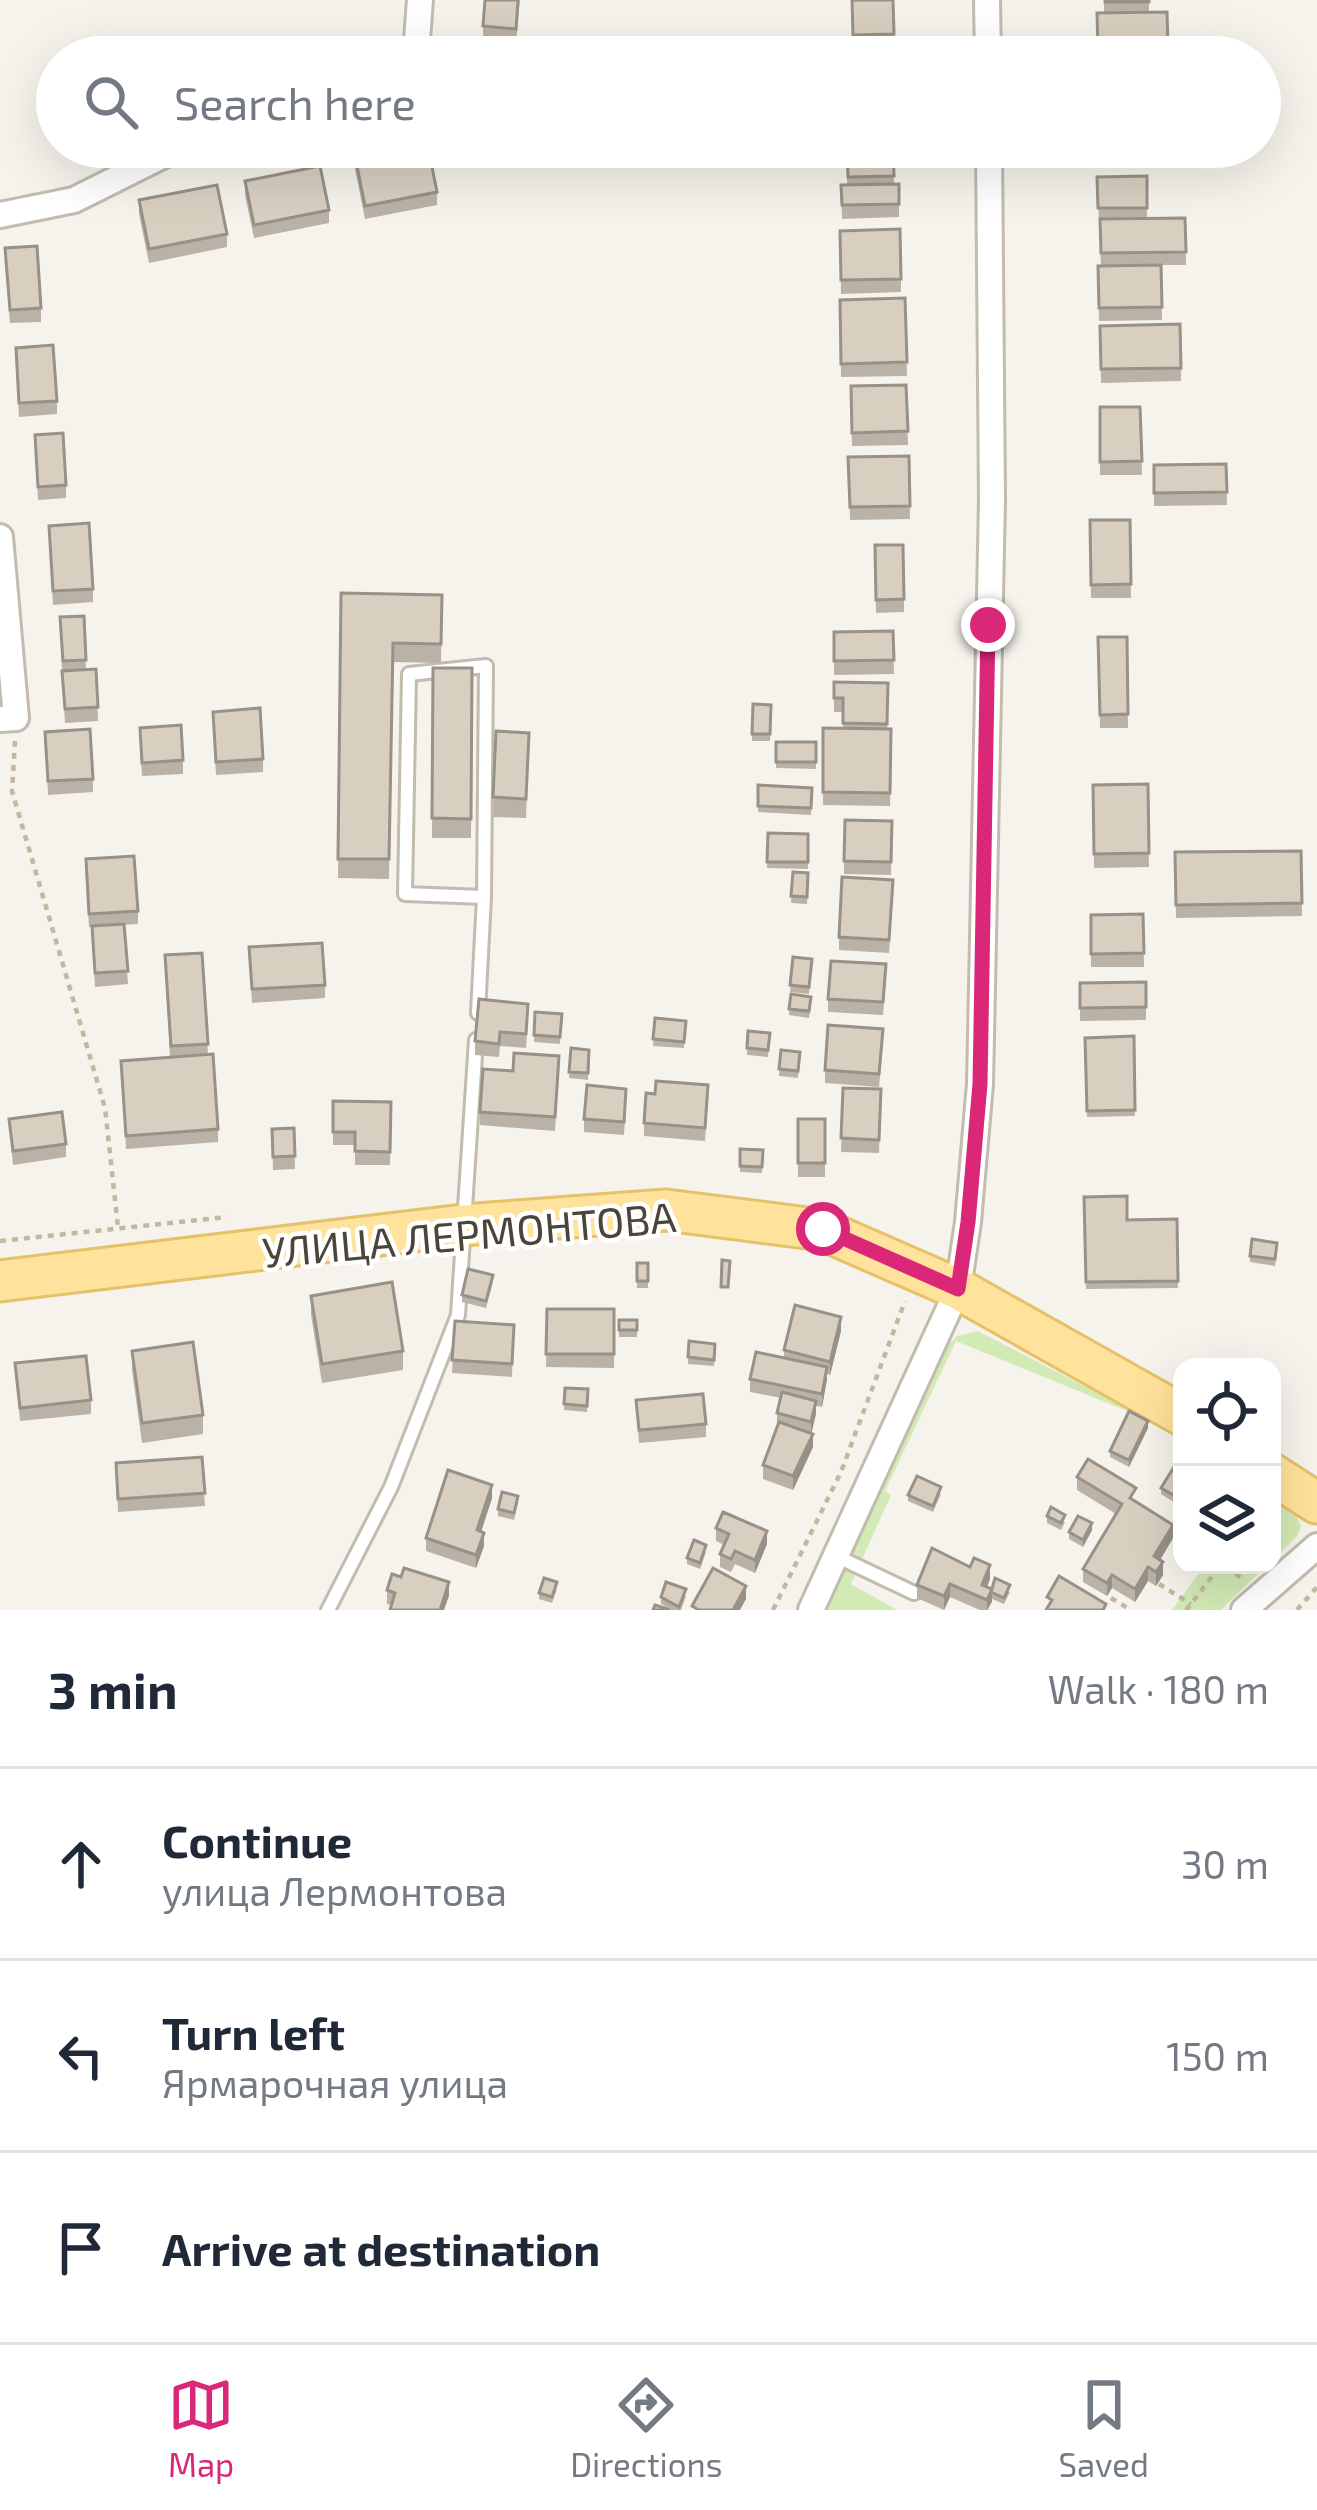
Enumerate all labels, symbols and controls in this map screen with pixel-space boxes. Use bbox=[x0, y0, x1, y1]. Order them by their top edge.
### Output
search box bbox=[36, 36, 1281, 168]
icon: search bbox=[78, 69, 144, 135]
text: Search here bbox=[174, 75, 416, 129]
route end bbox=[961, 598, 1015, 652]
street label: УЛИЦА ЛЕРМОНТОВА bbox=[260, 1190, 678, 1276]
route start bbox=[796, 1202, 850, 1256]
map controls bbox=[1173, 1358, 1281, 1574]
button: locate bbox=[1173, 1358, 1281, 1466]
button: layers bbox=[1173, 1466, 1281, 1574]
text: 3 min bbox=[48, 1658, 178, 1719]
text: Walk · 180 m bbox=[1048, 1665, 1269, 1712]
text: Continue bbox=[162, 1813, 352, 1867]
icon: ahead bbox=[48, 1831, 114, 1897]
text: 30 m bbox=[1181, 1840, 1269, 1887]
text: улица Лермонтова bbox=[162, 1867, 507, 1914]
text: Turn left bbox=[162, 2005, 345, 2059]
icon: left bbox=[48, 2023, 114, 2089]
text: 150 m bbox=[1166, 2032, 1269, 2079]
text: Ярмарочная улица bbox=[162, 2059, 508, 2106]
icon: arrive bbox=[48, 2215, 114, 2281]
text: Arrive at destination bbox=[162, 2221, 600, 2275]
tab: Map bbox=[168, 2372, 234, 2484]
tab: Directions bbox=[570, 2372, 722, 2484]
tab: Saved bbox=[1058, 2372, 1149, 2484]

